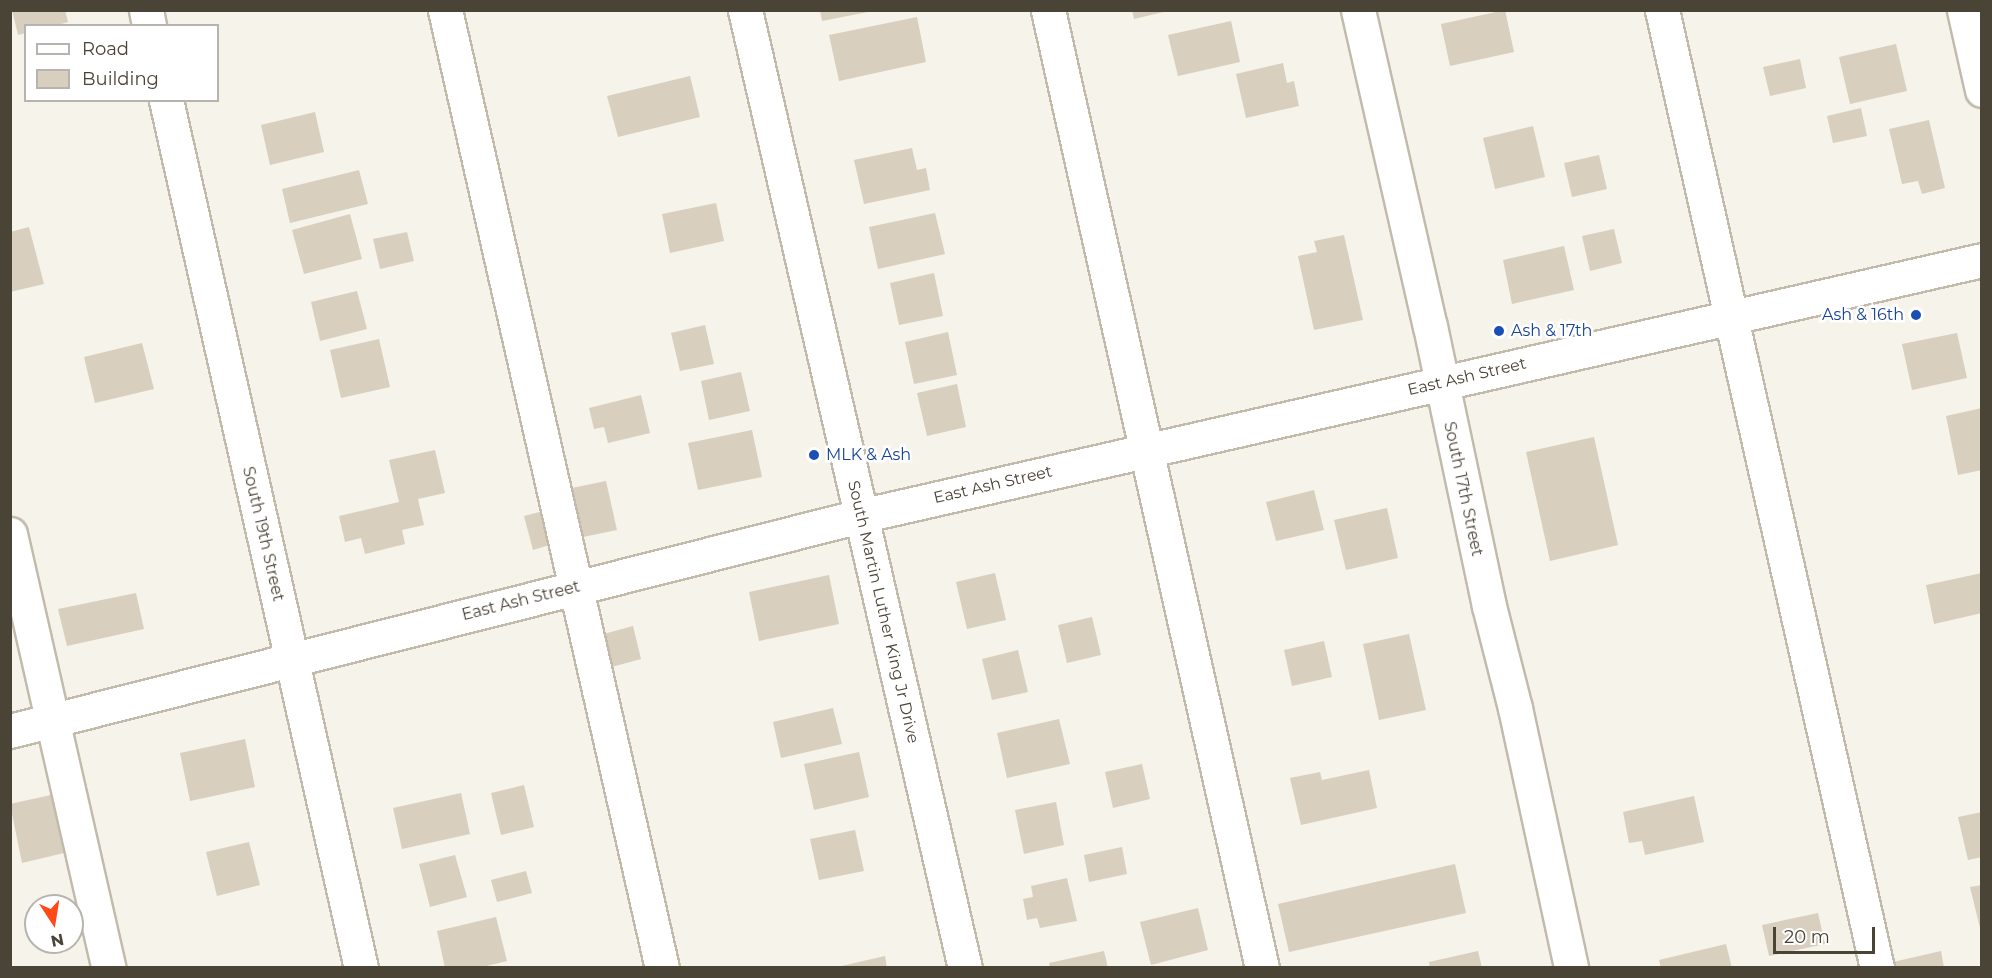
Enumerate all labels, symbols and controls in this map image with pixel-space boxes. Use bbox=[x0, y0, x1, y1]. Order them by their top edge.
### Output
legend bbox=[24, 24, 219, 102]
text: Road bbox=[82, 38, 129, 60]
text: Building bbox=[82, 68, 159, 90]
place label: Ash & 16th bbox=[1822, 305, 1904, 325]
marker: Ash & 16th bbox=[1909, 308, 1923, 322]
place label: Ash & 17th bbox=[1511, 321, 1592, 341]
marker: Ash & 17th bbox=[1492, 324, 1506, 338]
street label: East Ash Street bbox=[1406, 354, 1528, 400]
street label: South 17th Street bbox=[1439, 420, 1487, 558]
place label: MLK & Ash bbox=[826, 445, 911, 465]
marker: MLK & Ash bbox=[807, 448, 821, 462]
street label: East Ash Street bbox=[932, 462, 1054, 508]
street label: South 19th Street bbox=[238, 465, 288, 603]
street label: South Martin Luther King Jr Drive bbox=[843, 479, 923, 745]
street label: East Ash Street bbox=[460, 577, 582, 625]
north arrow bbox=[24, 894, 84, 954]
scale bar bbox=[1776, 915, 1878, 953]
text: 20 m bbox=[1784, 926, 1830, 948]
text: N bbox=[49, 930, 66, 951]

